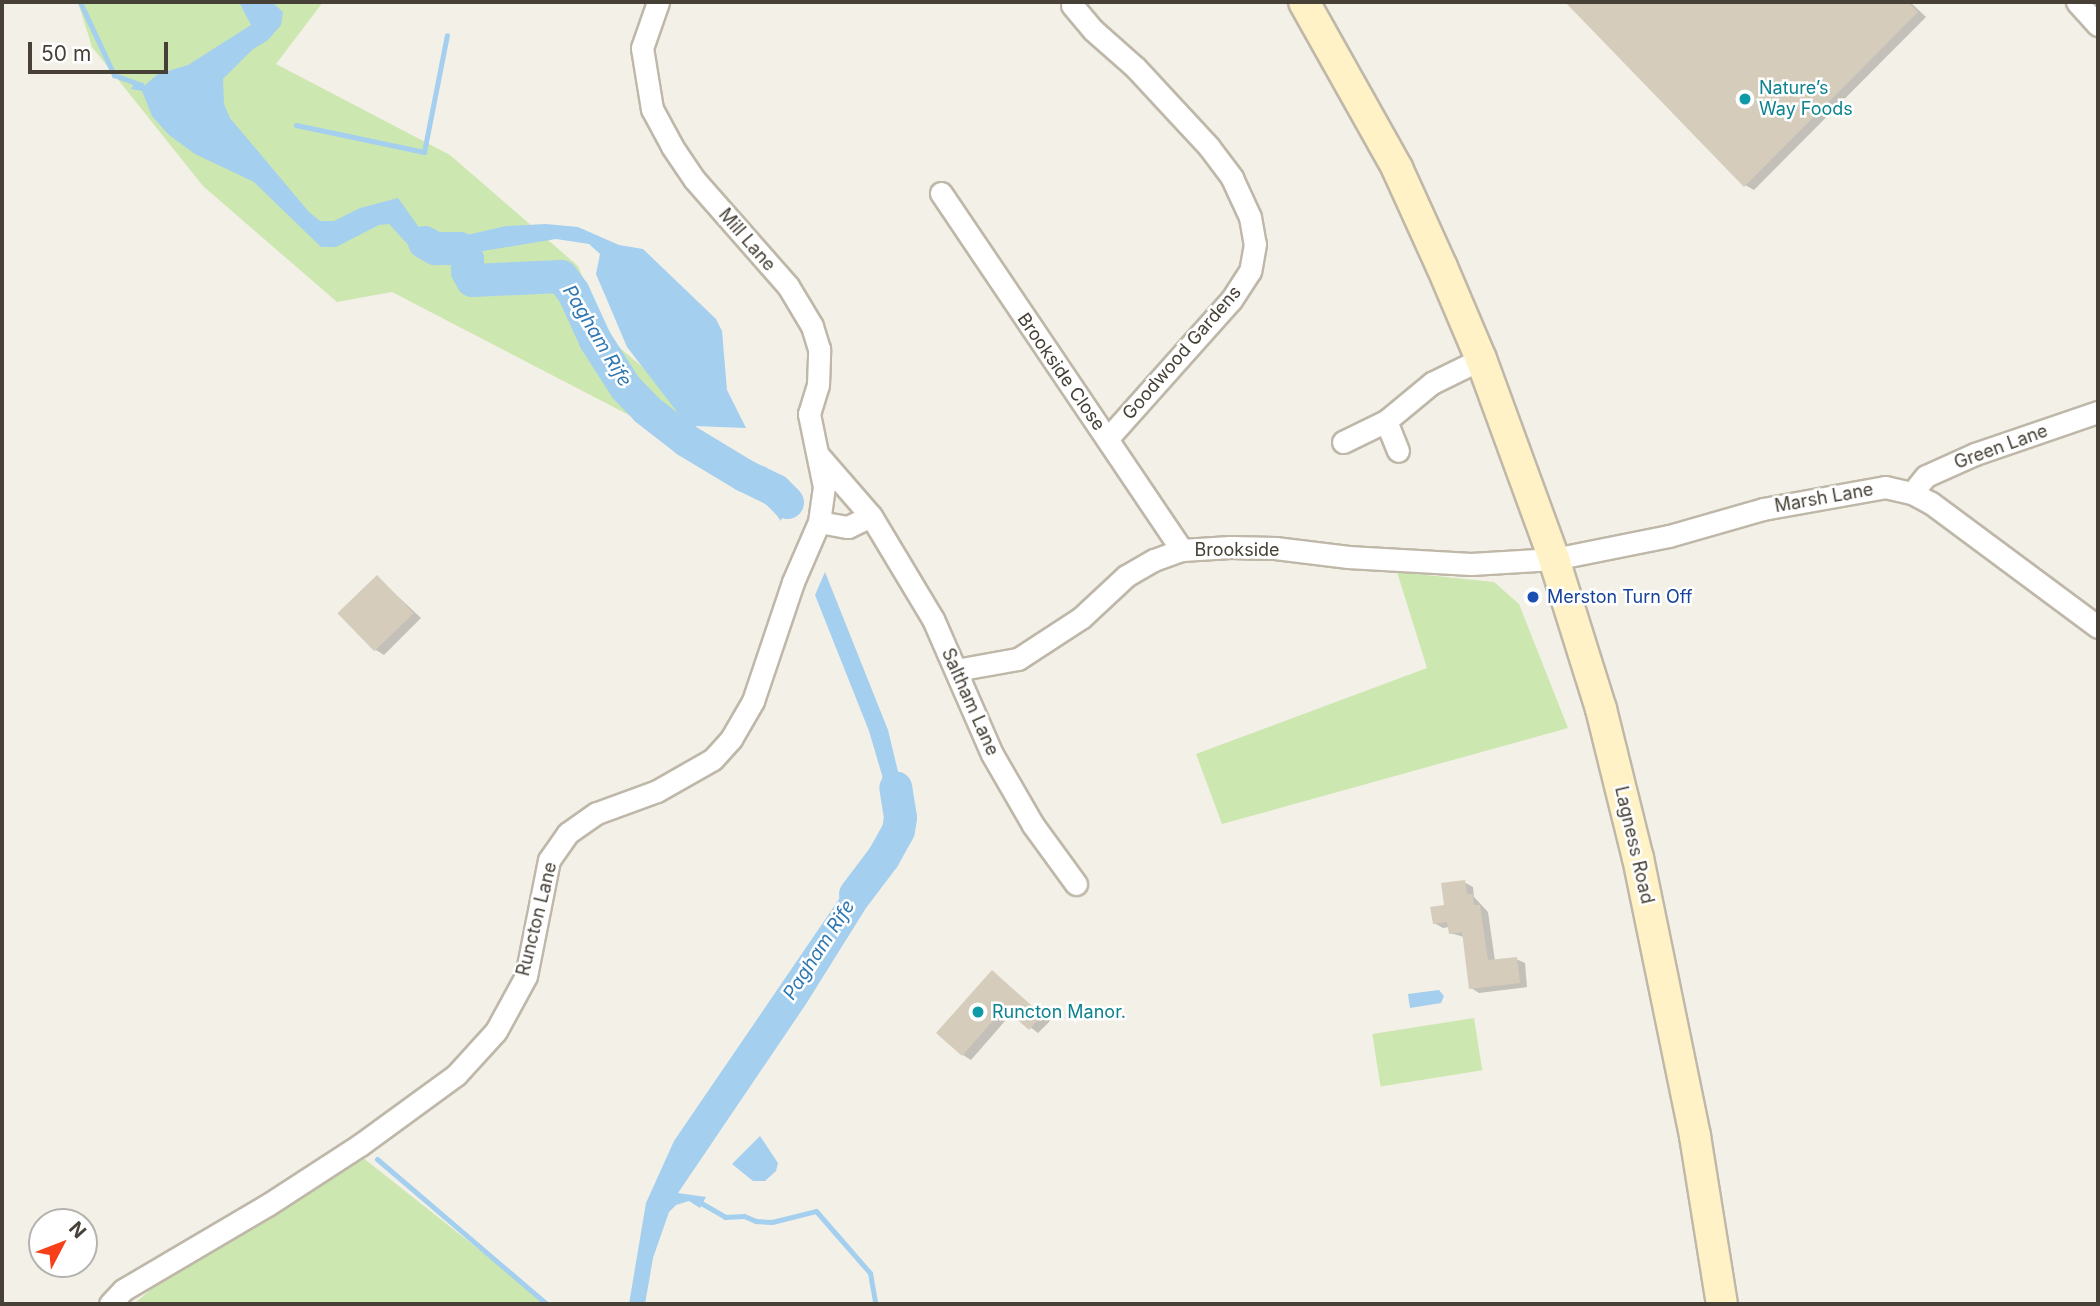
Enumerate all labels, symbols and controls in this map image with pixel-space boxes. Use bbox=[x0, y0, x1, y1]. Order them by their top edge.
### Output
scale bar bbox=[32, 28, 172, 72]
text: 50 m bbox=[41, 41, 91, 66]
place label: Nature’s Way Foods bbox=[1759, 78, 1853, 120]
marker: Nature’s Way Foods bbox=[1737, 91, 1753, 107]
street label: Mill Lane bbox=[714, 204, 780, 276]
water label: Pagham Rife bbox=[558, 281, 636, 391]
street label: Goodwood Gardens bbox=[1118, 282, 1246, 424]
street label: Brookside Close bbox=[1012, 309, 1110, 435]
street label: Green Lane bbox=[1951, 420, 2051, 474]
street label: Marsh Lane bbox=[1773, 479, 1875, 517]
street label: Brookside bbox=[1194, 539, 1280, 561]
place label: Merston Turn Off bbox=[1547, 586, 1692, 608]
marker: Merston Turn Off bbox=[1525, 589, 1541, 605]
street label: Saltham Lane bbox=[937, 645, 1003, 759]
street label: Lagness Road bbox=[1610, 784, 1658, 906]
street label: Runcton Lane bbox=[512, 860, 562, 978]
water label: Pagham Rife bbox=[778, 896, 860, 1004]
place label: Runcton Manor. bbox=[992, 1001, 1126, 1023]
marker: Runcton Manor. bbox=[970, 1004, 986, 1020]
north arrow bbox=[28, 1208, 98, 1278]
text: N bbox=[64, 1217, 91, 1243]

